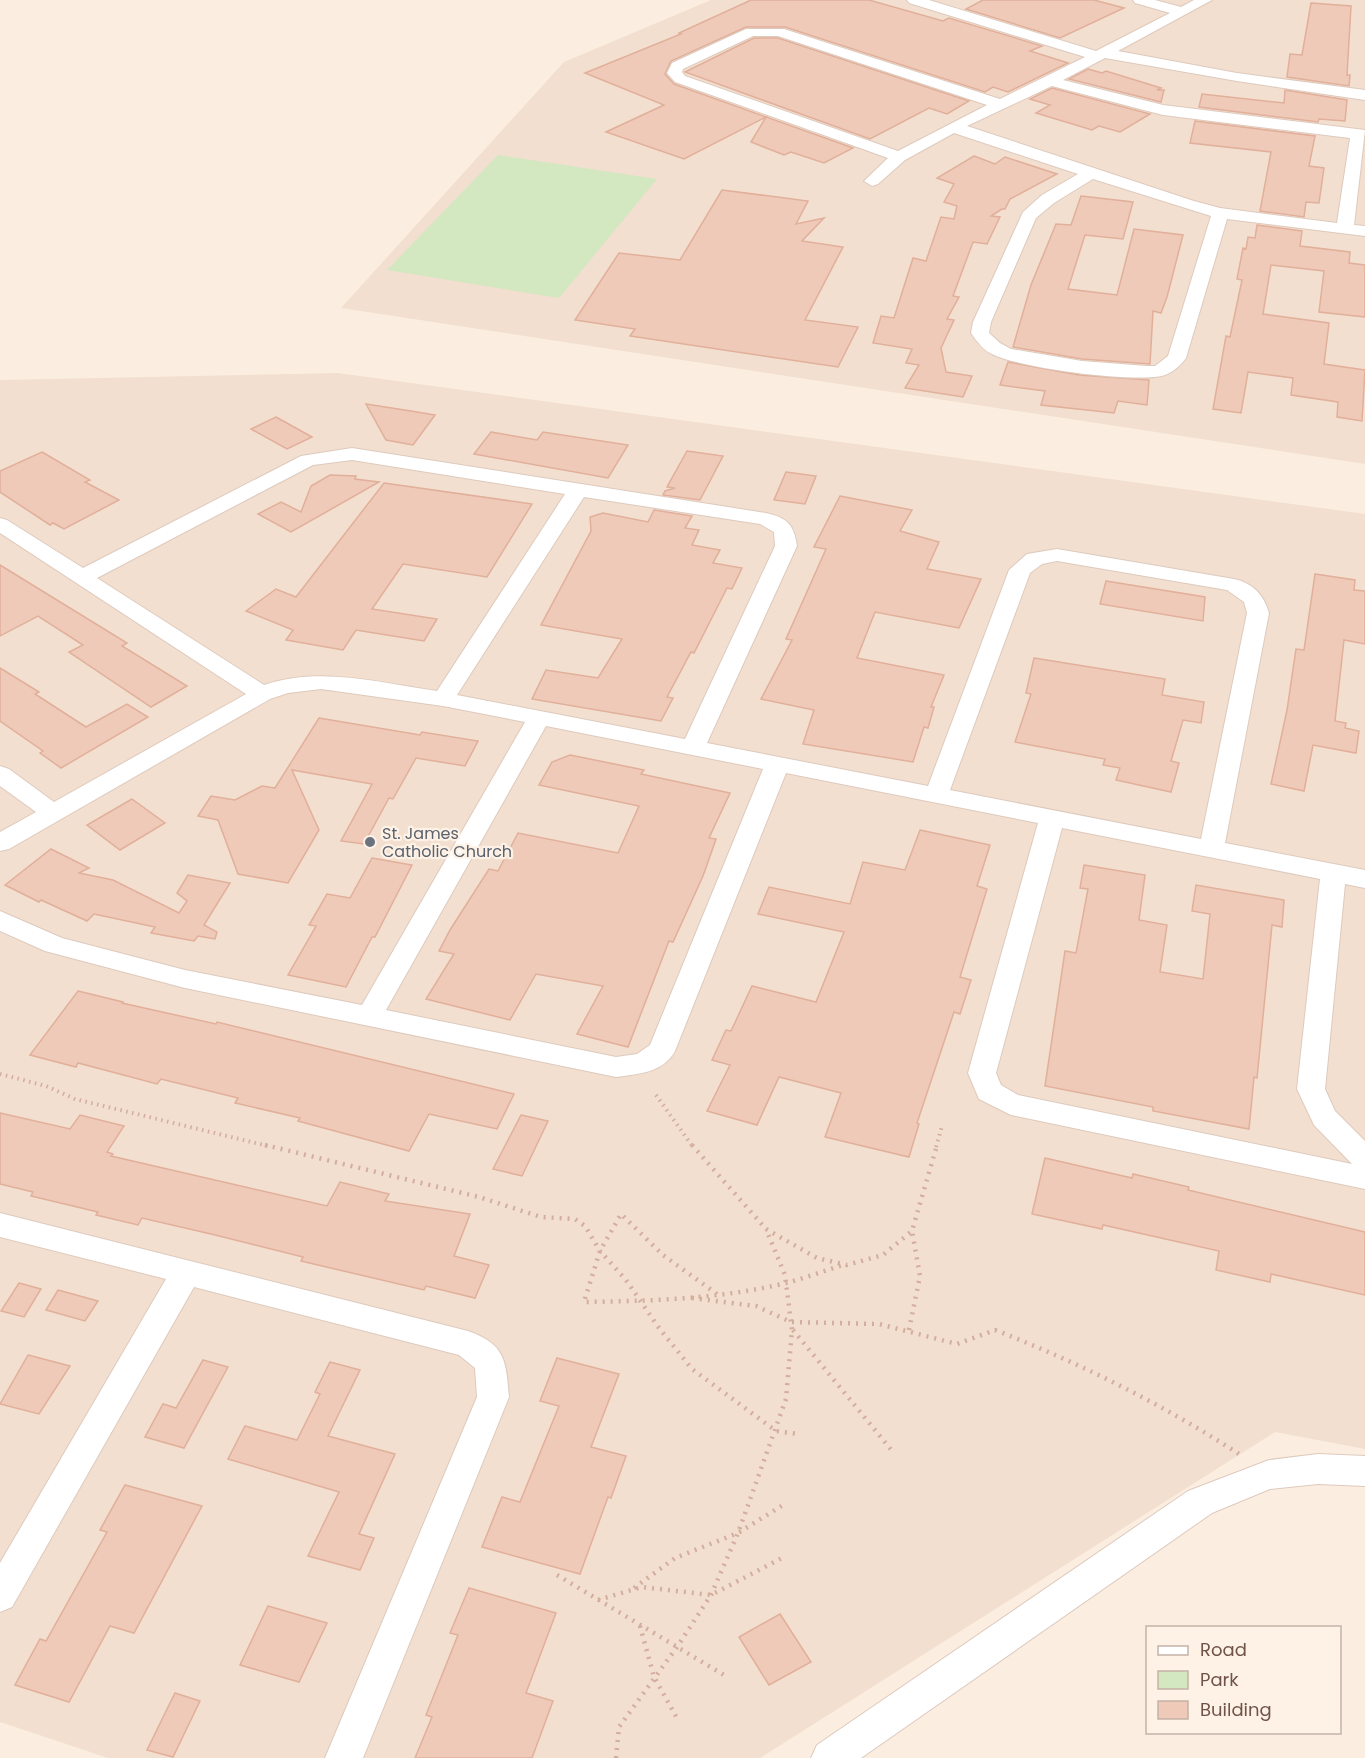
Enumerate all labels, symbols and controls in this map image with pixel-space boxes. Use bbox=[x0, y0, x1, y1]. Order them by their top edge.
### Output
place label: St. James Catholic Church bbox=[382, 822, 512, 863]
marker: St. James Catholic Church bbox=[363, 835, 377, 849]
legend bbox=[1146, 1626, 1341, 1734]
text: Road bbox=[1200, 1637, 1247, 1662]
text: Park bbox=[1200, 1667, 1239, 1692]
text: Building bbox=[1200, 1697, 1272, 1722]

